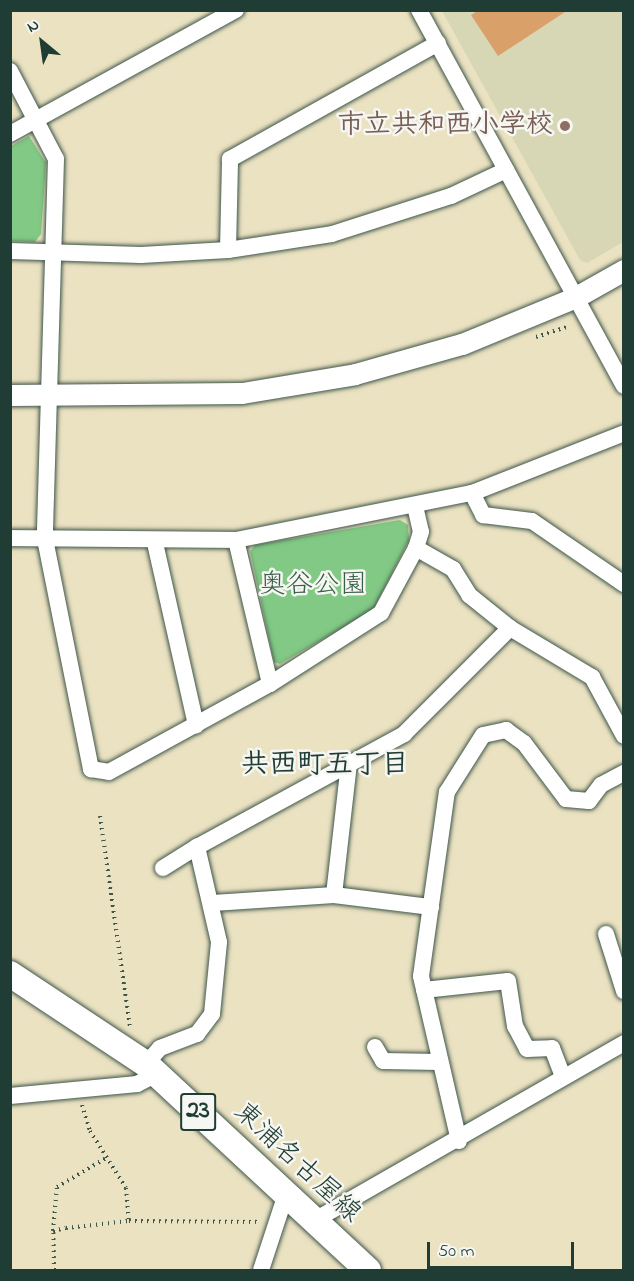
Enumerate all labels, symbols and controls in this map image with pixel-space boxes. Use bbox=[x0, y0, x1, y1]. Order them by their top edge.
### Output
north arrow bbox=[12, 12, 72, 72]
text: N bbox=[23, 13, 44, 39]
place label: 市立共和西小学校 bbox=[337, 110, 553, 142]
marker: 市立共和西小学校 bbox=[558, 119, 572, 133]
park label: 奥谷公園 bbox=[259, 570, 367, 602]
district label: 共西町五丁目 bbox=[241, 749, 409, 783]
road number: 23 bbox=[180, 1089, 216, 1135]
street label: 東浦名古屋線 bbox=[227, 1096, 367, 1230]
scale bar bbox=[430, 1230, 577, 1268]
text: 50 m bbox=[438, 1239, 475, 1265]

